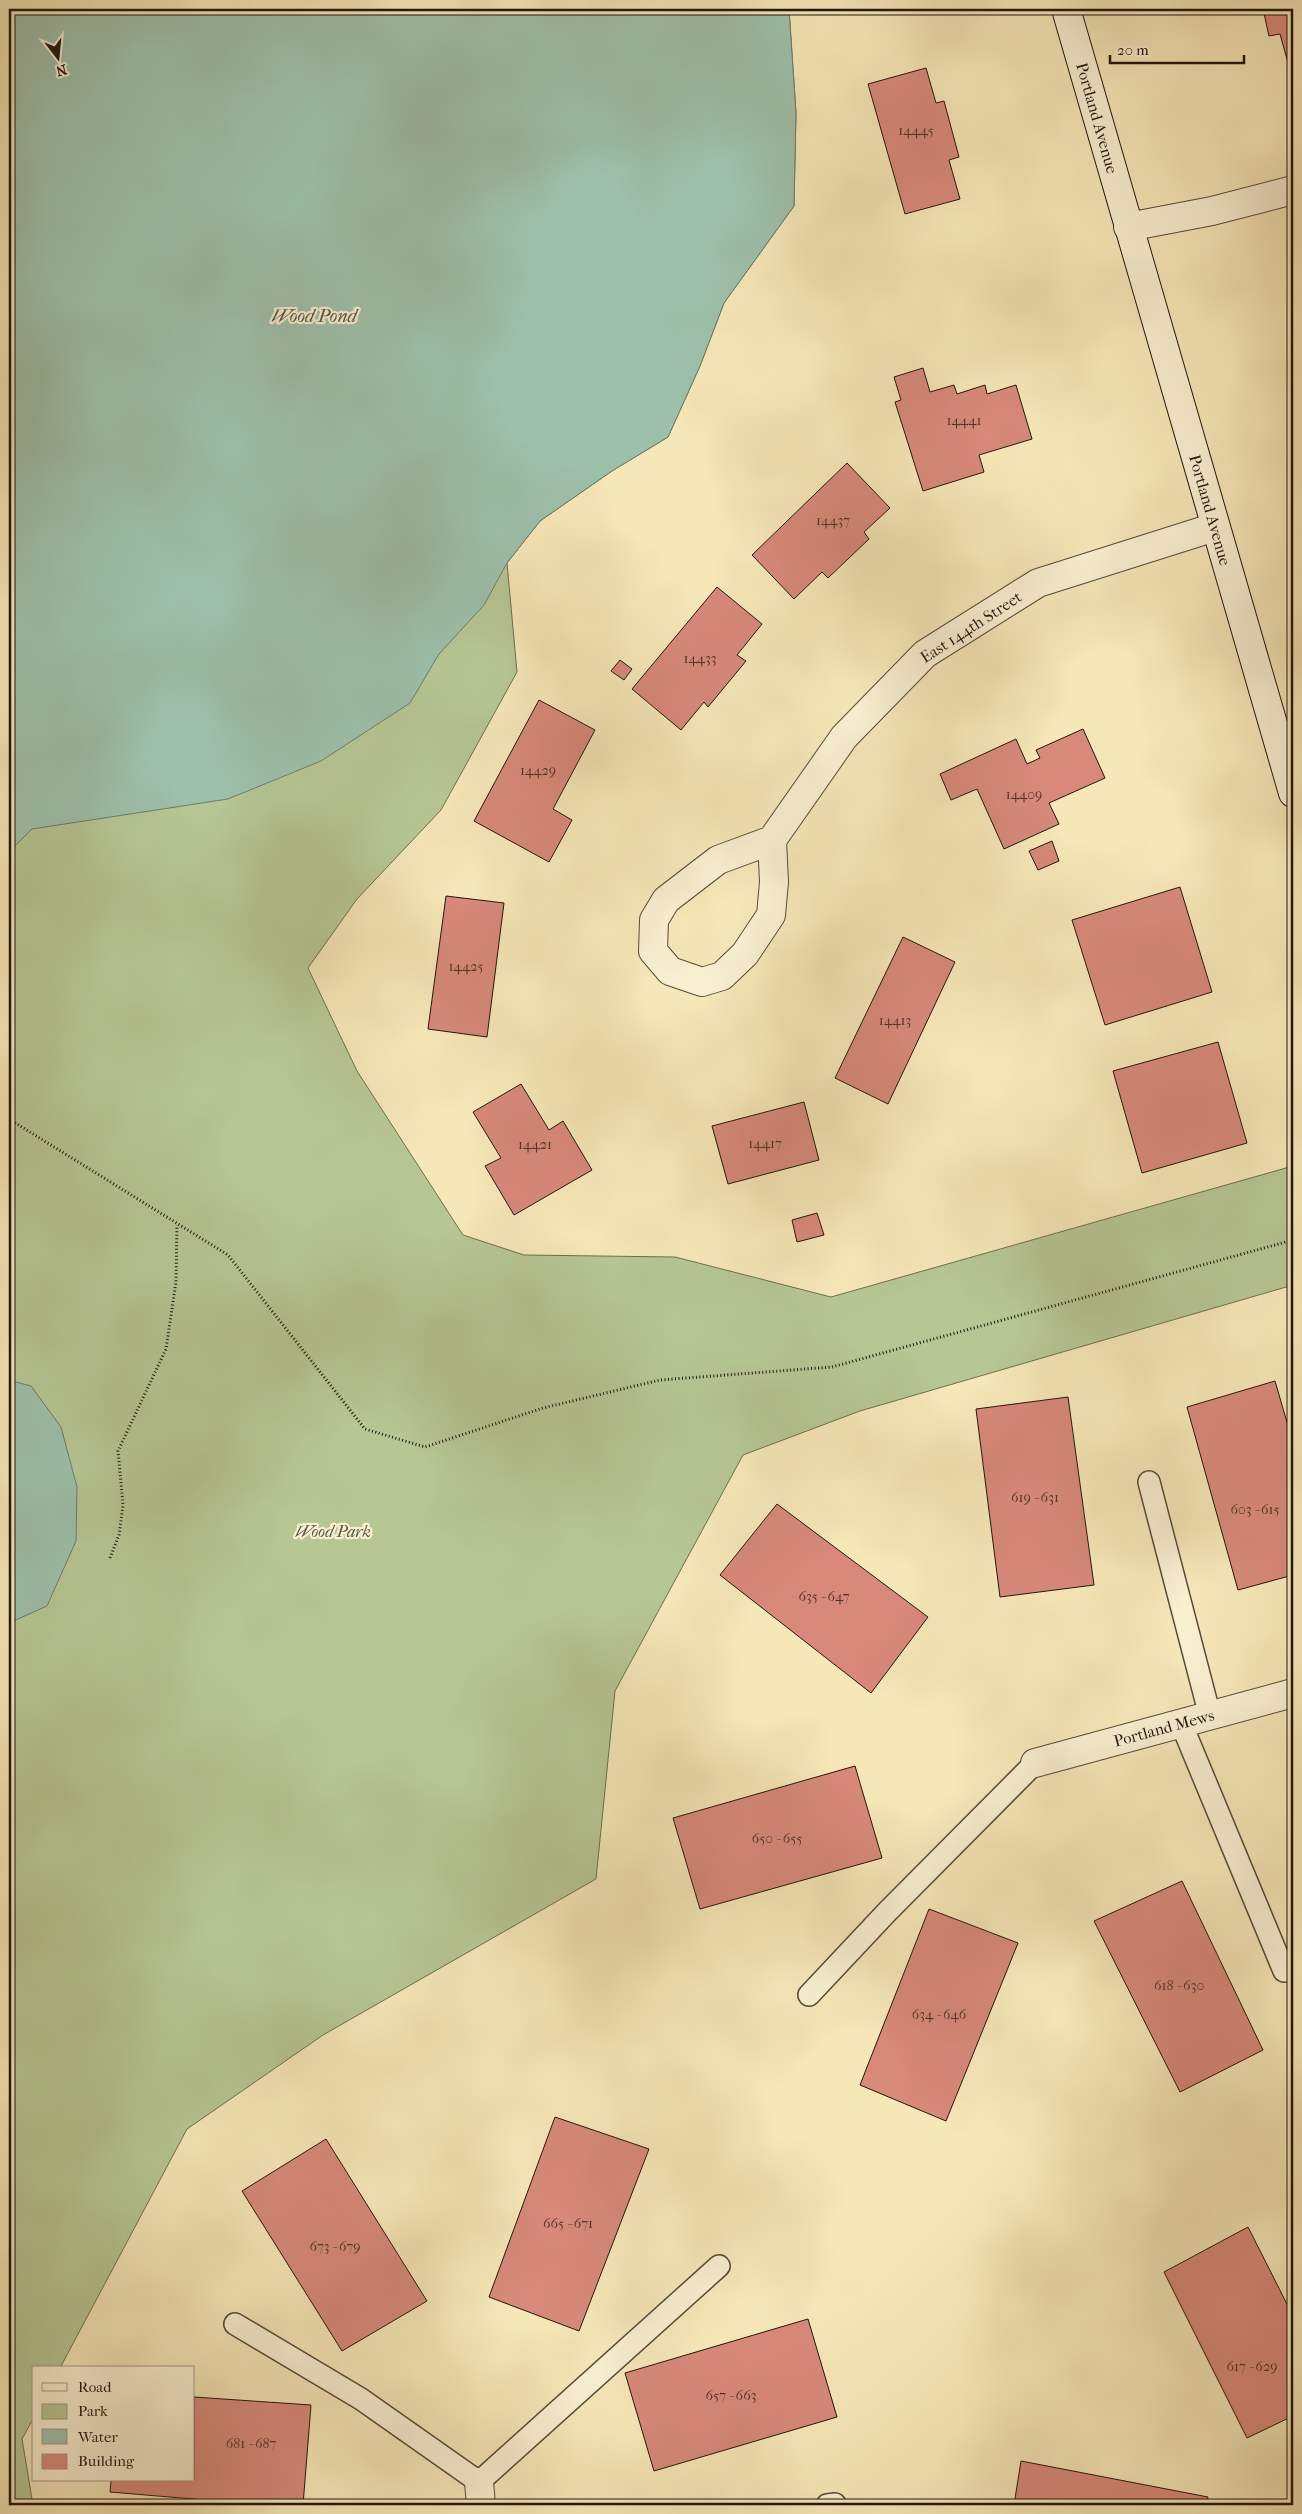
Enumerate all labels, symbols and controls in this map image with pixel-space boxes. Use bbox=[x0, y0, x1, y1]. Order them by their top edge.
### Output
north arrow bbox=[32, 32, 82, 82]
scale bar bbox=[1110, 32, 1243, 64]
text: 20 m bbox=[1117, 41, 1149, 59]
text: N bbox=[54, 60, 69, 80]
street label: Portland Avenue bbox=[1072, 60, 1122, 176]
house number: 14445 bbox=[898, 122, 934, 139]
water label: Wood Pond bbox=[271, 306, 359, 327]
house number: 14441 bbox=[947, 412, 981, 429]
street label: Portland Avenue bbox=[1185, 452, 1235, 568]
house number: 14437 bbox=[816, 512, 850, 529]
street label: East 144th Street bbox=[917, 587, 1026, 667]
house number: 14433 bbox=[683, 650, 717, 667]
house number: 14429 bbox=[520, 762, 556, 779]
house number: 14409 bbox=[1006, 786, 1042, 803]
house number: 14425 bbox=[449, 958, 483, 975]
house number: 14413 bbox=[879, 1012, 911, 1029]
house number: 14417 bbox=[748, 1135, 782, 1152]
house number: 14421 bbox=[518, 1136, 552, 1153]
house number: 619 - 631 bbox=[1011, 1489, 1059, 1506]
house number: 603 - 615 bbox=[1230, 1501, 1280, 1518]
park label: Wood Park bbox=[295, 1522, 371, 1541]
house number: 635 - 647 bbox=[798, 1588, 850, 1605]
street label: Portland Mews bbox=[1112, 1705, 1216, 1751]
house number: 650 - 655 bbox=[752, 1830, 802, 1847]
house number: 618 - 630 bbox=[1154, 1977, 1204, 1994]
house number: 634 - 646 bbox=[912, 2006, 967, 2023]
house number: 665 - 671 bbox=[543, 2215, 593, 2232]
house number: 673 - 679 bbox=[309, 2238, 361, 2255]
house number: 617 - 629 bbox=[1226, 2358, 1278, 2375]
legend bbox=[32, 2366, 195, 2482]
text: Road bbox=[78, 2378, 112, 2396]
house number: 657 - 663 bbox=[706, 2387, 756, 2404]
text: Park bbox=[78, 2402, 108, 2420]
text: Water bbox=[77, 2428, 118, 2446]
house number: 681 - 687 bbox=[226, 2435, 277, 2452]
text: Building bbox=[78, 2452, 135, 2470]

